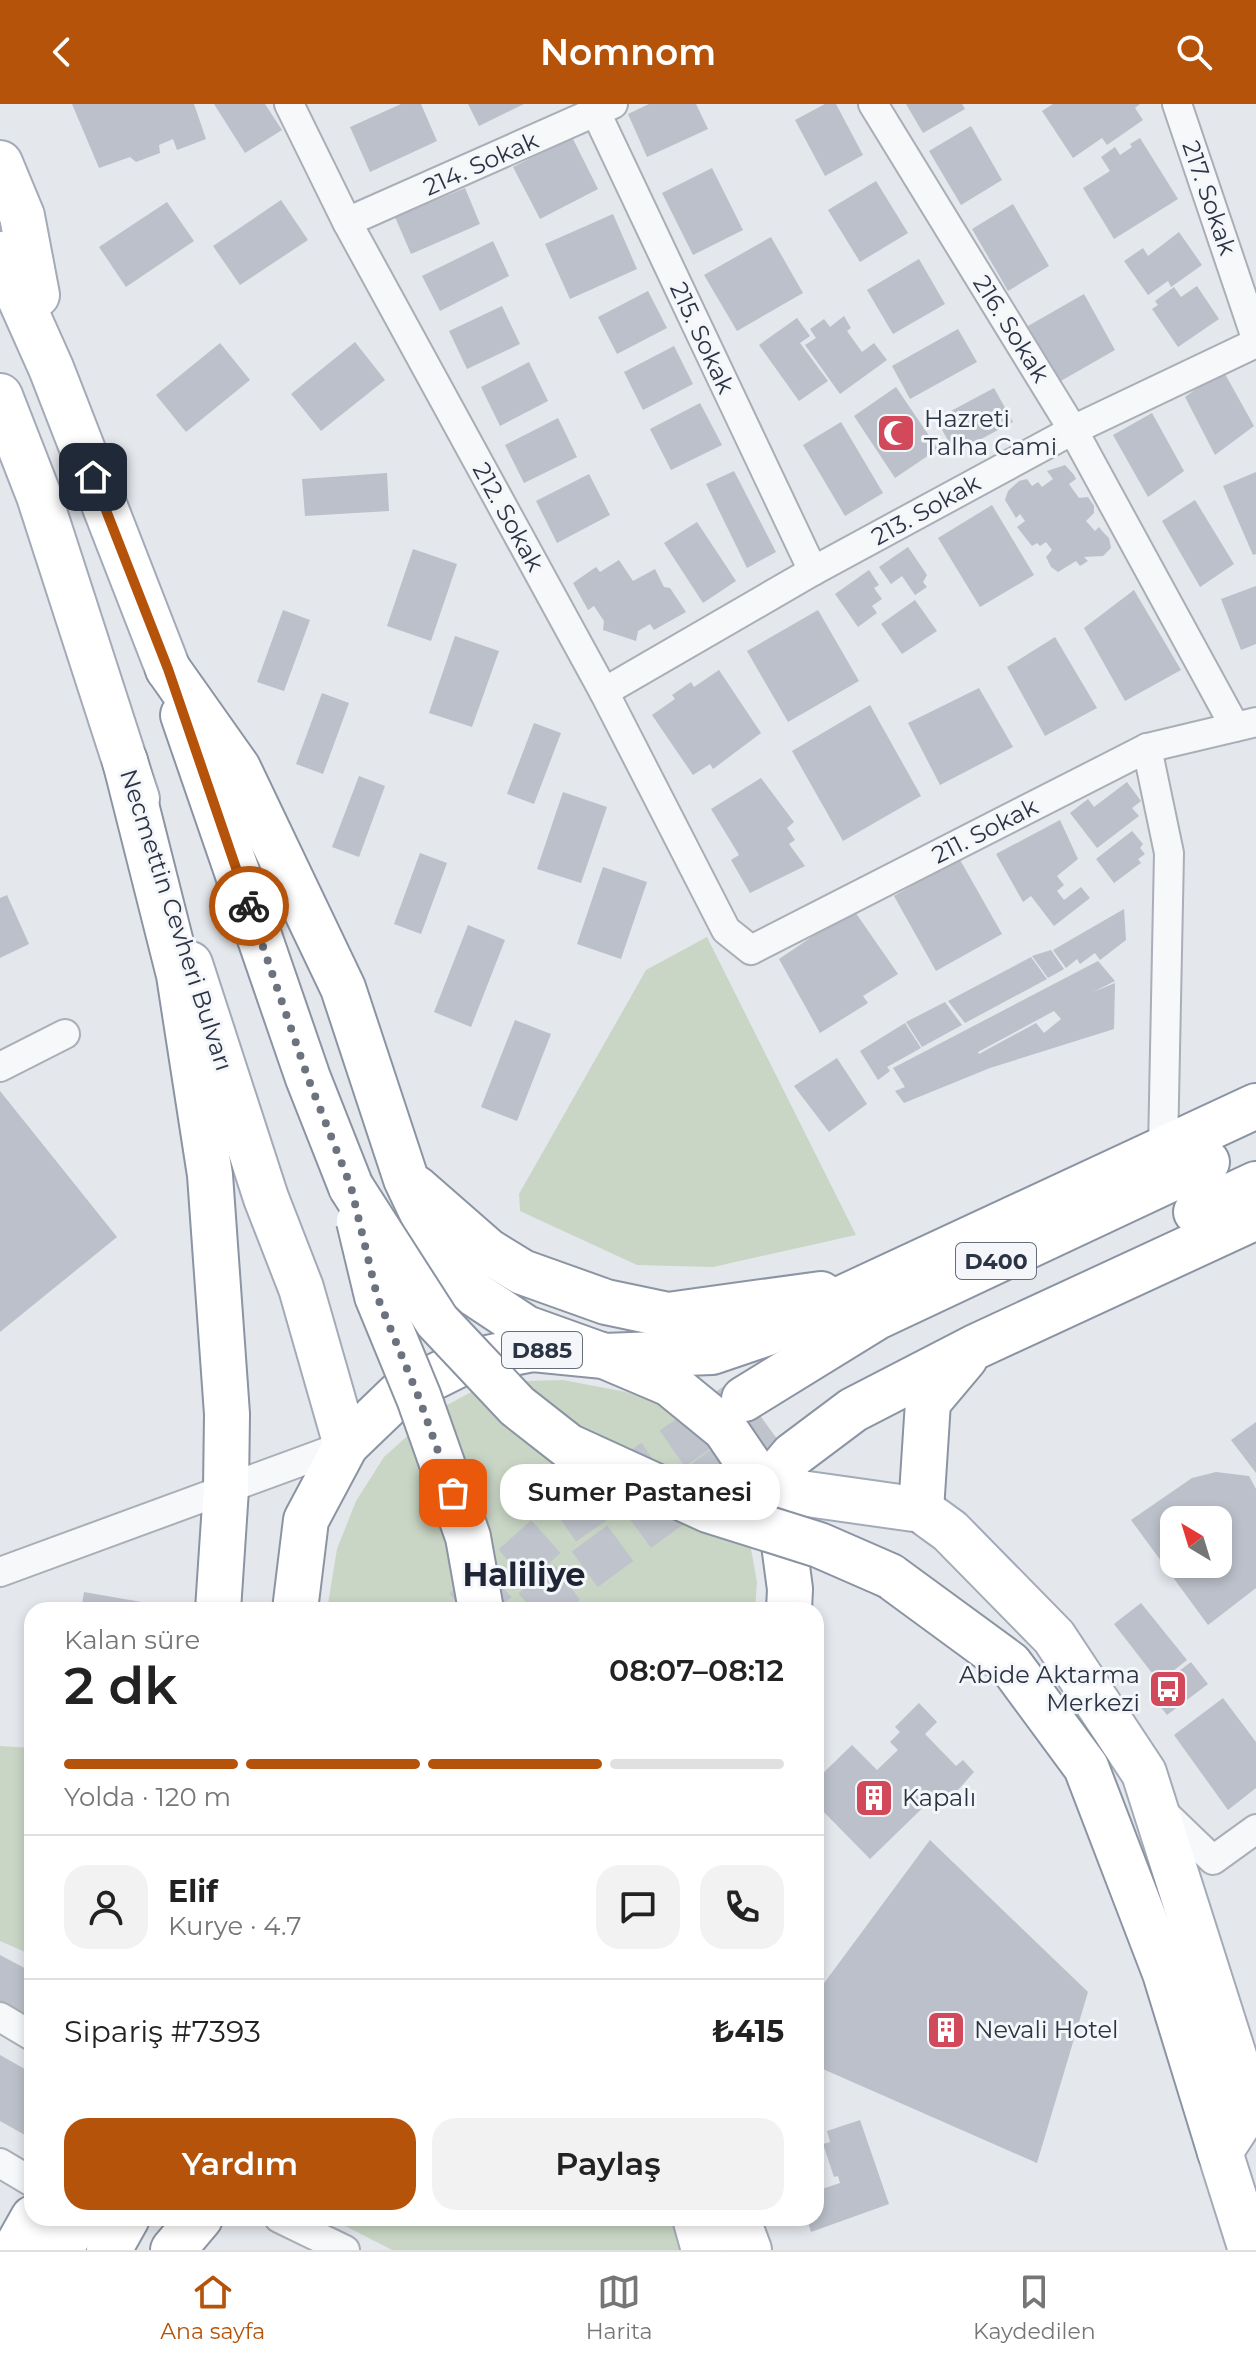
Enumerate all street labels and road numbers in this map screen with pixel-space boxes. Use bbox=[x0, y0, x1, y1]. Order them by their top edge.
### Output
street label: 214. Sokak bbox=[419, 125, 543, 202]
street label: 217. Sokak bbox=[1176, 137, 1243, 259]
street label: 216. Sokak bbox=[967, 270, 1056, 388]
street label: 215. Sokak bbox=[664, 277, 741, 399]
street label: 212. Sokak bbox=[467, 457, 551, 577]
street label: 213. Sokak bbox=[866, 468, 986, 551]
street label: Necmettin Cevheri Bulvarı bbox=[114, 765, 239, 1074]
street label: 211. Sokak bbox=[927, 791, 1043, 870]
road number: D400 bbox=[956, 1243, 1036, 1279]
road number: D885 bbox=[502, 1332, 582, 1368]

